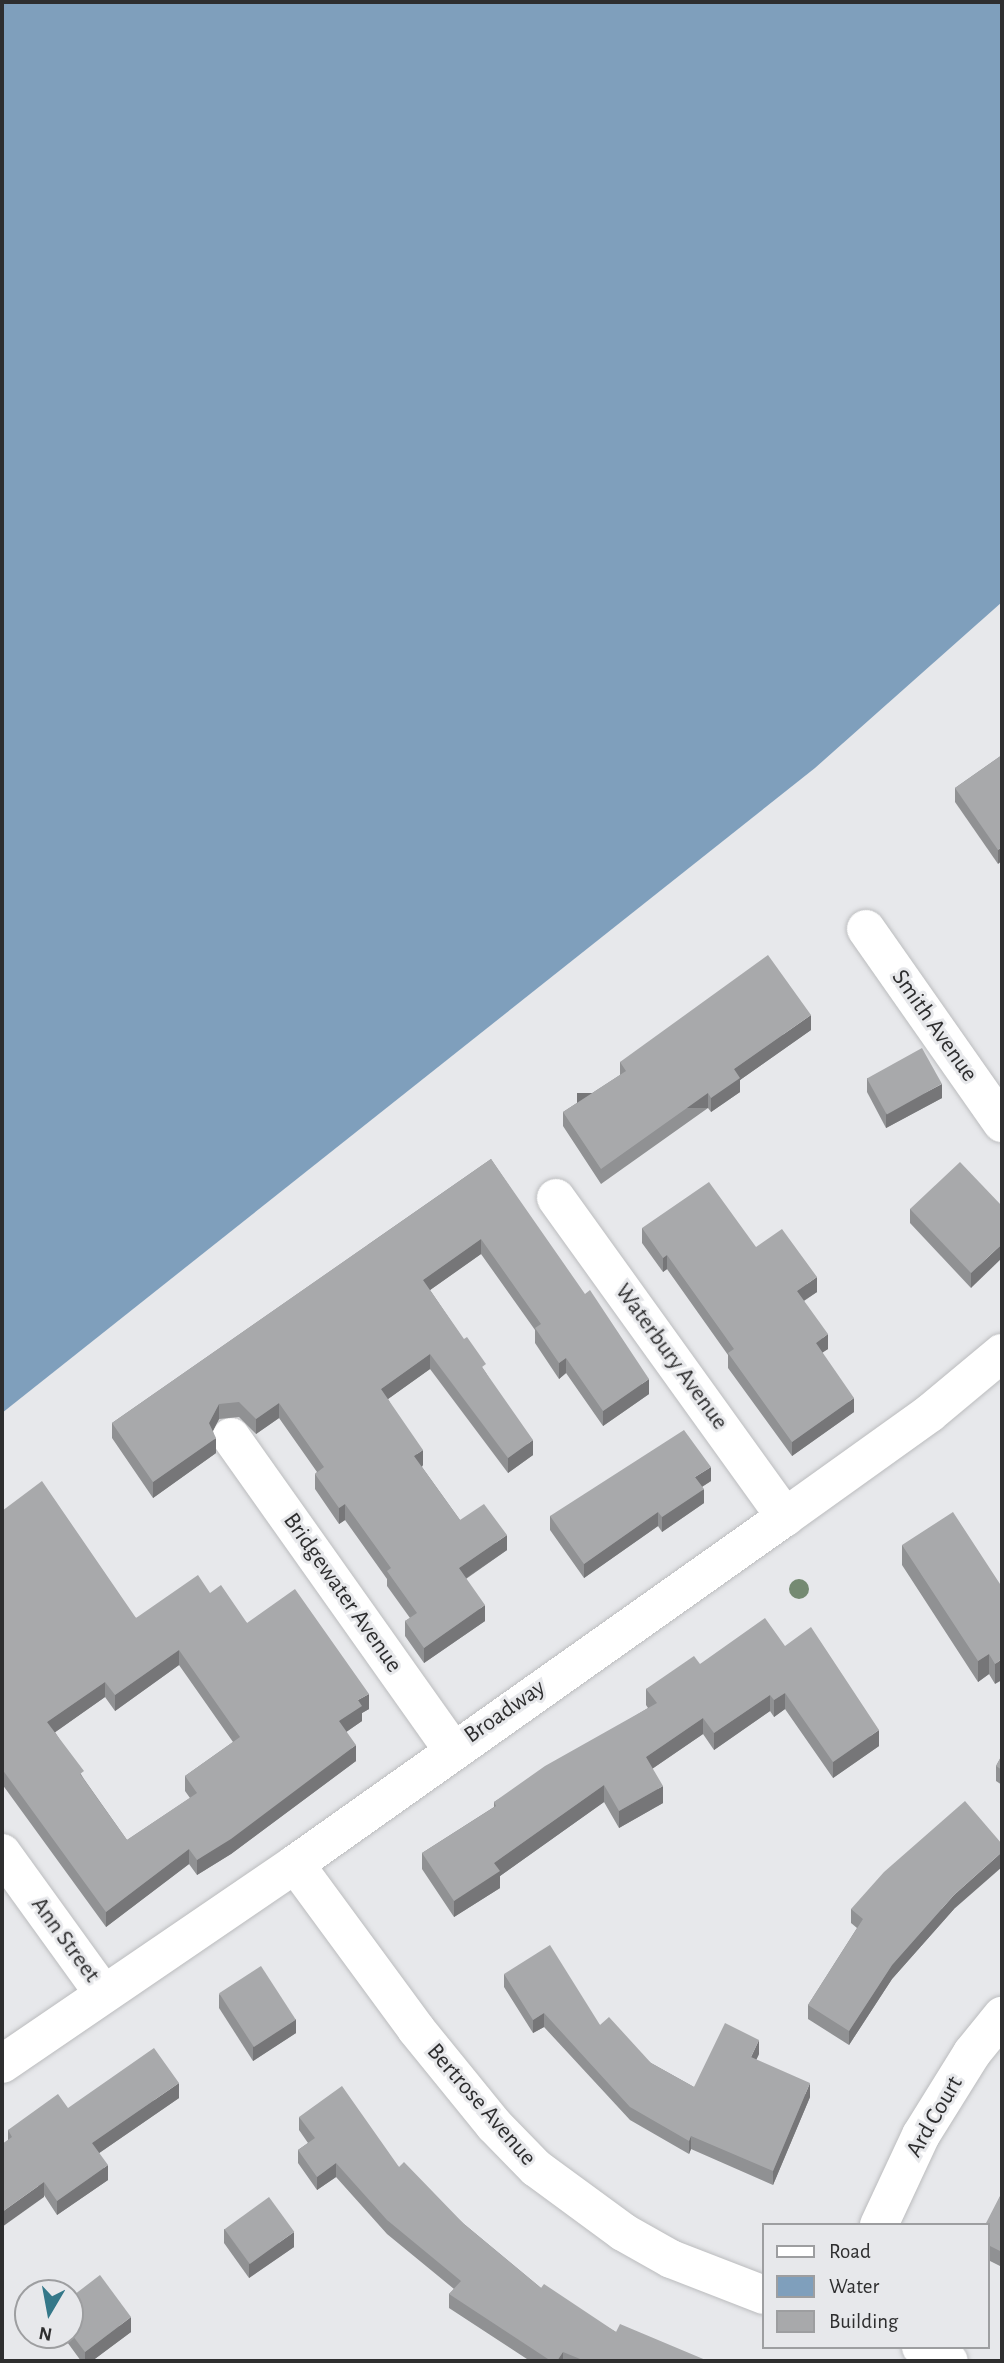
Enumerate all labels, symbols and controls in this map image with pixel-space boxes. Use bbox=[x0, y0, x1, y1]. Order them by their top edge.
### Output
street label: Smith Avenue bbox=[885, 964, 983, 1088]
street label: Waterbury Avenue bbox=[608, 1278, 734, 1436]
street label: Bridgewater Avenue bbox=[276, 1508, 408, 1678]
street label: Broadway bbox=[459, 1674, 551, 1750]
street label: Ann Street bbox=[24, 1892, 106, 1988]
street label: Bertrose Avenue bbox=[420, 2038, 542, 2172]
street label: Ard Court bbox=[900, 2071, 970, 2163]
legend bbox=[762, 2223, 990, 2349]
text: Road bbox=[829, 2241, 871, 2262]
text: Water bbox=[829, 2276, 879, 2297]
north arrow bbox=[14, 2279, 84, 2349]
text: Building bbox=[829, 2311, 898, 2332]
text: N bbox=[37, 2323, 54, 2344]

